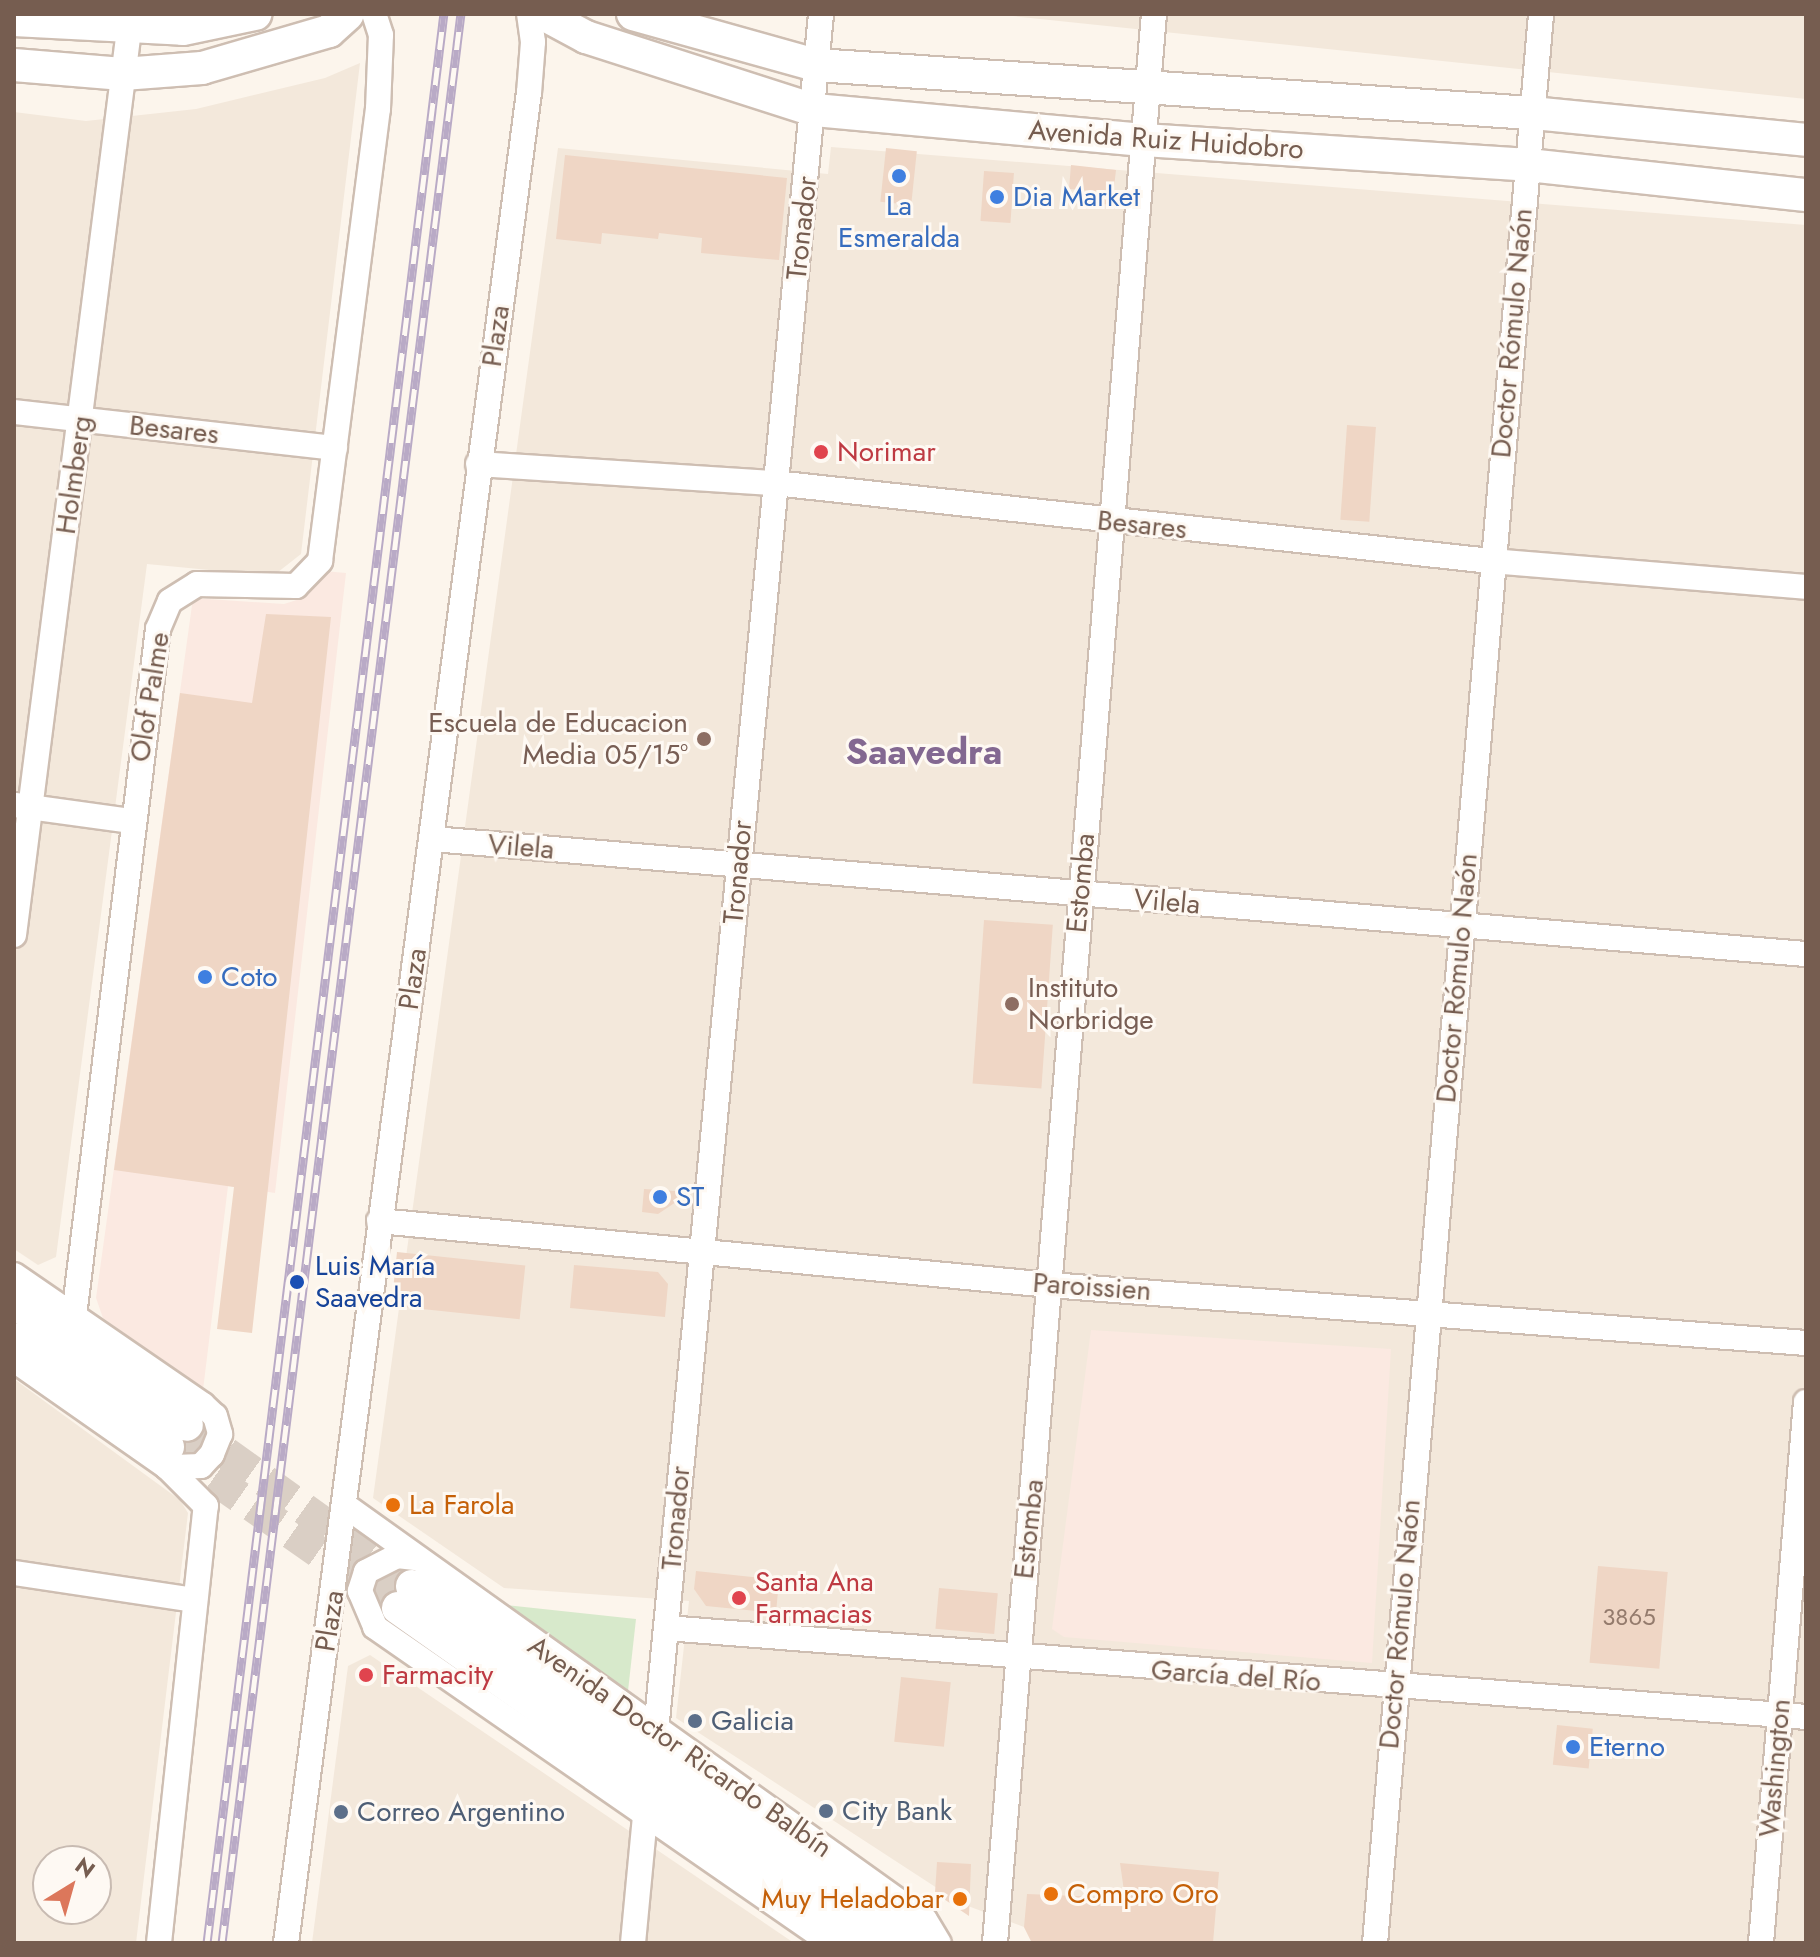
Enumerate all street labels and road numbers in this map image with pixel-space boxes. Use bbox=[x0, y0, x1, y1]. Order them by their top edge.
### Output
street label: Avenida Ruiz Huidobro bbox=[1027, 114, 1305, 166]
street label: Tronador bbox=[780, 174, 824, 282]
street label: Doctor Rómulo Naón bbox=[1484, 207, 1540, 459]
street label: Plaza bbox=[475, 303, 517, 369]
street label: Besares bbox=[128, 409, 220, 451]
street label: Holmberg bbox=[49, 414, 99, 536]
street label: Besares bbox=[1096, 504, 1188, 546]
street label: Olof Palme bbox=[123, 630, 177, 764]
street label: Tronador bbox=[717, 819, 759, 925]
street label: Vilela bbox=[486, 827, 556, 867]
street label: Estomba bbox=[1060, 832, 1102, 934]
street label: Doctor Rómulo Naón bbox=[1429, 852, 1485, 1104]
street label: Vilela bbox=[1132, 882, 1202, 922]
street label: Plaza bbox=[392, 946, 434, 1012]
street label: Paroissien bbox=[1032, 1266, 1152, 1308]
street label: Tronador bbox=[655, 1465, 697, 1571]
street label: Estomba bbox=[1007, 1478, 1051, 1580]
street label: Doctor Rómulo Naón bbox=[1372, 1498, 1428, 1750]
street label: Plaza bbox=[309, 1588, 351, 1654]
street label: Avenida Doctor Ricardo Balbín bbox=[521, 1629, 839, 1865]
street label: García del Río bbox=[1150, 1653, 1322, 1699]
street label: Washington bbox=[1752, 1697, 1798, 1839]

